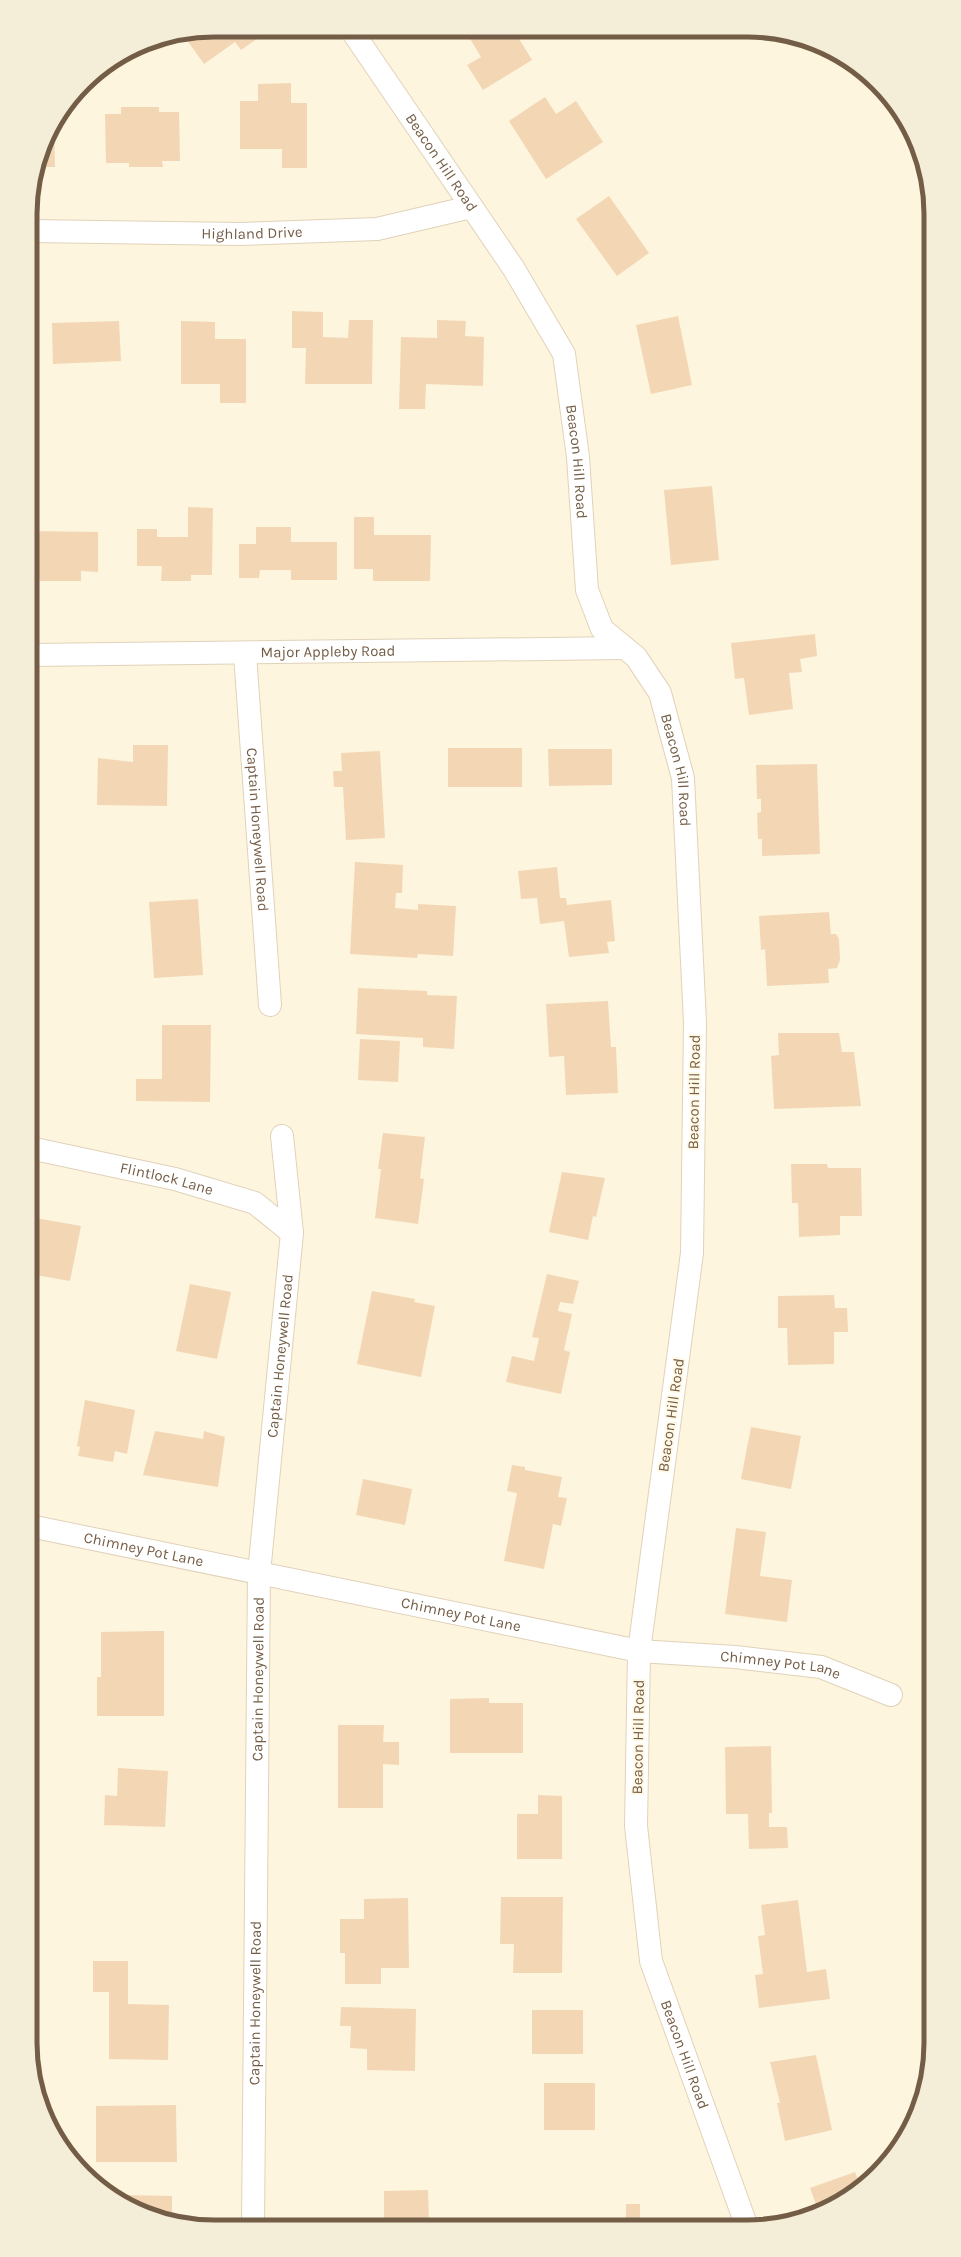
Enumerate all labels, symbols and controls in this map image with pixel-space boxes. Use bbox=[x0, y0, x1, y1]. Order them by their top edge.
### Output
street label: Beacon Hill Road bbox=[402, 110, 481, 215]
street label: Highland Drive bbox=[201, 223, 303, 243]
street label: Beacon Hill Road bbox=[562, 403, 591, 519]
street label: Major Appleby Road bbox=[260, 642, 396, 661]
street label: Beacon Hill Road bbox=[657, 712, 694, 827]
street label: Captain Honeywell Road bbox=[243, 747, 272, 912]
street label: Beacon Hill Road bbox=[684, 1034, 704, 1150]
street label: Flintlock Lane bbox=[118, 1158, 215, 1199]
street label: Captain Honeywell Road bbox=[263, 1273, 297, 1439]
street label: Beacon Hill Road bbox=[654, 1357, 688, 1473]
street label: Chimney Pot Lane bbox=[82, 1528, 205, 1570]
street label: Chimney Pot Lane bbox=[400, 1593, 523, 1636]
street label: Captain Honeywell Road bbox=[248, 1597, 268, 1761]
street label: Chimney Pot Lane bbox=[720, 1647, 843, 1683]
street label: Beacon Hill Road bbox=[628, 1679, 648, 1795]
street label: Captain Honeywell Road bbox=[245, 1921, 265, 2085]
street label: Beacon Hill Road bbox=[657, 1997, 713, 2112]

